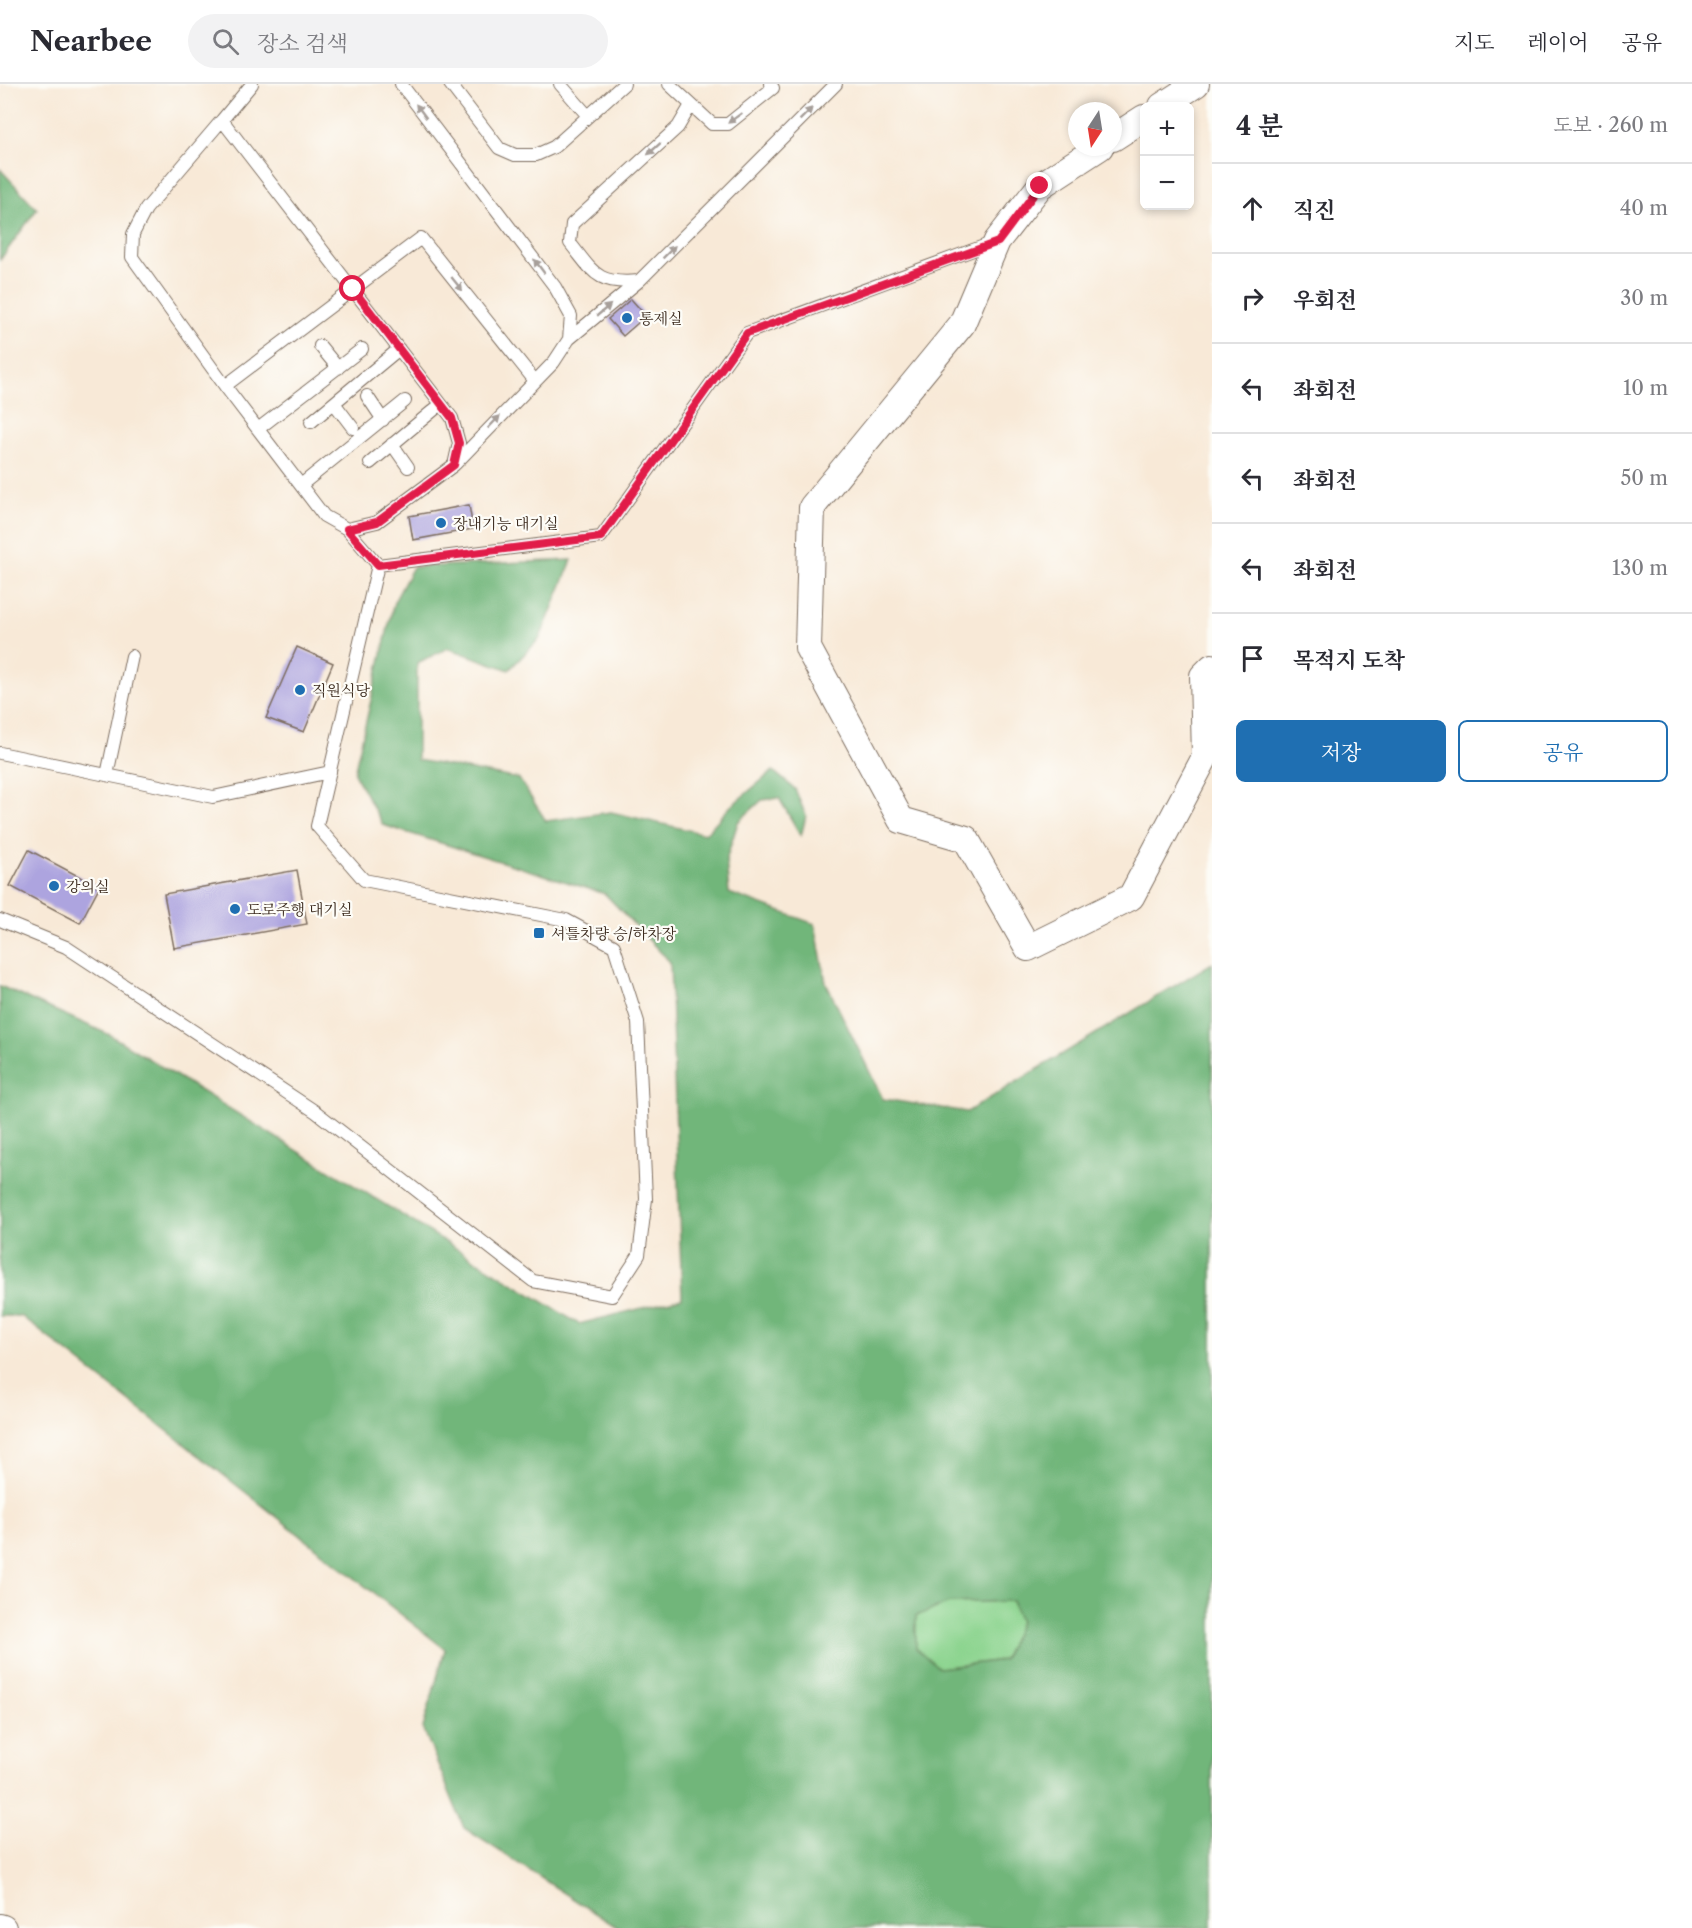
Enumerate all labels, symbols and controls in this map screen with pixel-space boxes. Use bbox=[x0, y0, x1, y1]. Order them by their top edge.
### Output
search box bbox=[188, 14, 608, 68]
text: Nearbee bbox=[30, 24, 152, 58]
icon: search bbox=[209, 25, 242, 58]
text: 장소 검색 bbox=[257, 30, 348, 57]
text: 지도 bbox=[1454, 30, 1495, 55]
text: 레이어 bbox=[1528, 30, 1588, 55]
text: 공유 bbox=[1621, 30, 1662, 55]
north arrow bbox=[1068, 102, 1122, 156]
map controls bbox=[1140, 102, 1194, 210]
button: + bbox=[1140, 102, 1194, 156]
one-way arrow bbox=[415, 103, 427, 119]
one-way arrow bbox=[799, 107, 813, 121]
text: 4 분 bbox=[1236, 110, 1283, 142]
one-way arrow bbox=[727, 112, 743, 124]
text: 도보 · 260 m bbox=[1553, 113, 1668, 137]
one-way arrow bbox=[647, 142, 662, 155]
button: − bbox=[1140, 156, 1194, 210]
route end bbox=[1026, 172, 1052, 198]
icon: ahead bbox=[1236, 192, 1269, 225]
text: 40 m bbox=[1620, 196, 1668, 220]
text: 직진 bbox=[1293, 197, 1336, 224]
one-way arrow bbox=[661, 245, 675, 259]
one-way arrow bbox=[533, 259, 545, 274]
route start bbox=[339, 275, 365, 301]
one-way arrow bbox=[451, 276, 463, 291]
icon: right bbox=[1236, 282, 1269, 315]
text: 30 m bbox=[1620, 286, 1668, 310]
text: 우회전 bbox=[1293, 287, 1357, 314]
one-way arrow bbox=[596, 304, 612, 317]
place label: 통제실 bbox=[639, 309, 682, 328]
marker: 통제실 bbox=[620, 311, 634, 325]
icon: left bbox=[1236, 372, 1269, 405]
text: 10 m bbox=[1623, 376, 1668, 400]
text: 좌회전 bbox=[1293, 377, 1357, 404]
one-way arrow bbox=[487, 416, 501, 430]
icon: left bbox=[1236, 462, 1269, 495]
text: 50 m bbox=[1621, 466, 1668, 490]
text: 좌회전 bbox=[1293, 467, 1357, 494]
place label: 장내기능 대기실 bbox=[453, 514, 558, 533]
marker: 장내기능 대기실 bbox=[434, 516, 448, 530]
icon: left bbox=[1236, 552, 1269, 585]
text: 130 m bbox=[1612, 556, 1668, 580]
text: 좌회전 bbox=[1293, 557, 1357, 584]
icon: arrive bbox=[1236, 642, 1269, 675]
text: 목적지 도착 bbox=[1293, 647, 1405, 674]
place label: 직원식당 bbox=[312, 681, 370, 700]
marker: 직원식당 bbox=[293, 683, 307, 697]
button: 저장 bbox=[1236, 720, 1446, 782]
button: 공유 bbox=[1458, 720, 1668, 782]
place label: 강의실 bbox=[66, 877, 109, 896]
marker: 강의실 bbox=[47, 879, 61, 893]
place label: 도로주행 대기실 bbox=[247, 900, 352, 919]
marker: 도로주행 대기실 bbox=[228, 902, 242, 916]
place label: 셔틀차량 승/하차장 bbox=[551, 924, 677, 943]
marker: 셔틀차량 승/하차장 bbox=[532, 926, 546, 940]

